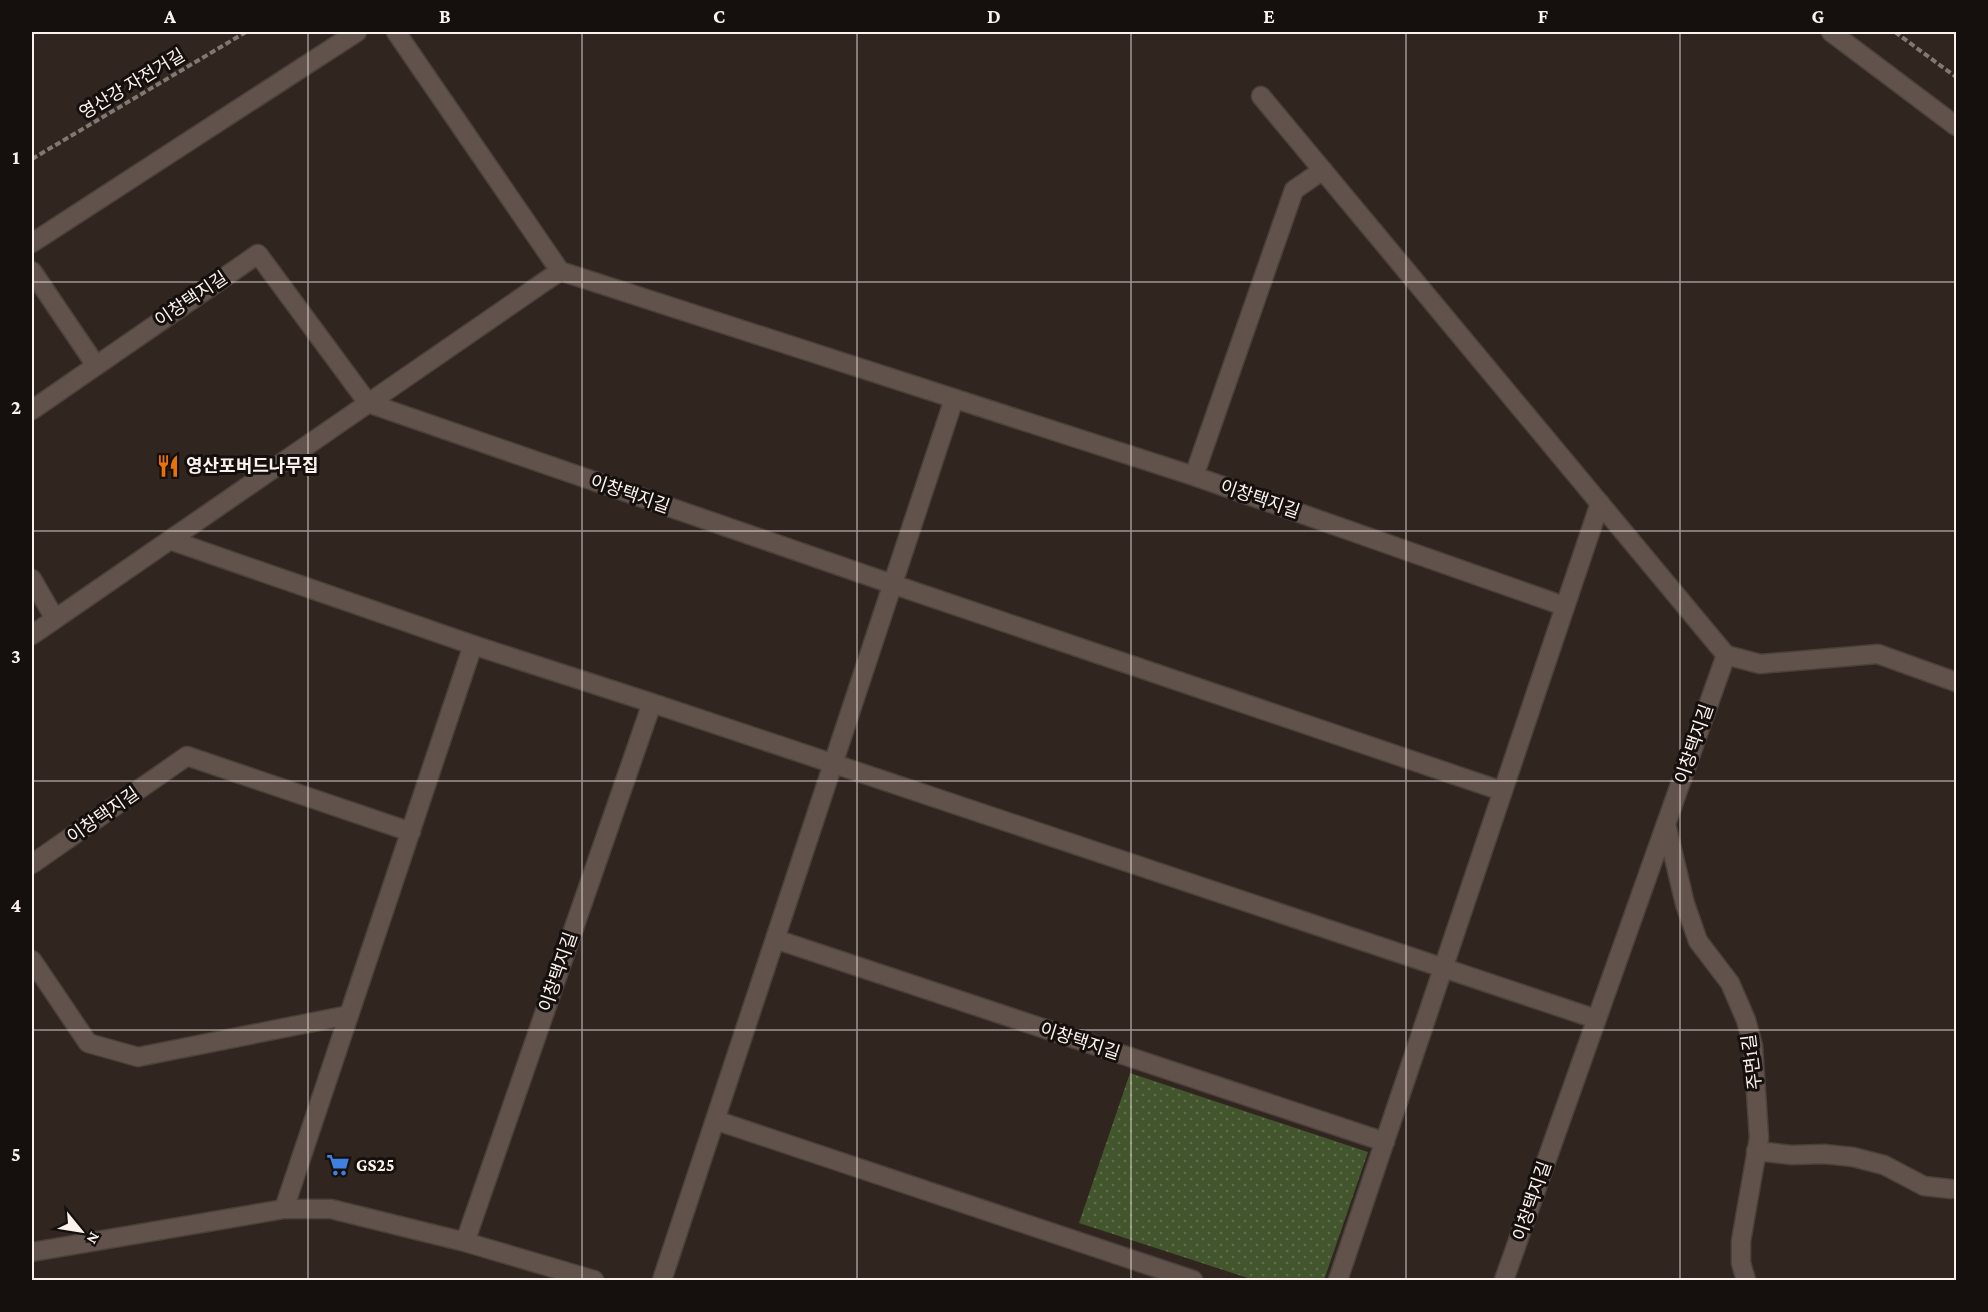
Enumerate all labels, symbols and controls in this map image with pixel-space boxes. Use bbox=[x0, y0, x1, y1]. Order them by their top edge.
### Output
text: A bbox=[163, 5, 177, 27]
text: B bbox=[439, 5, 451, 27]
text: C bbox=[713, 5, 725, 27]
text: D bbox=[987, 5, 1001, 27]
text: E bbox=[1263, 5, 1275, 27]
text: F bbox=[1538, 5, 1549, 27]
text: G bbox=[1812, 5, 1825, 27]
street label: 영산강 자전거길 bbox=[76, 45, 188, 123]
text: 1 bbox=[12, 146, 20, 168]
street label: 이창택지길 bbox=[151, 268, 231, 330]
text: 2 bbox=[11, 396, 21, 418]
restaurant icon: 영산포버드나무집 bbox=[155, 453, 181, 479]
place label: 영산포버드나무집 bbox=[186, 456, 318, 476]
street label: 이창택지길 bbox=[588, 471, 672, 517]
street label: 이창택지길 bbox=[1218, 476, 1302, 522]
text: 3 bbox=[11, 645, 21, 667]
street label: 이창택지길 bbox=[1671, 702, 1717, 786]
street label: 이창택지길 bbox=[63, 783, 143, 847]
text: 4 bbox=[11, 894, 22, 916]
street label: 이창택지길 bbox=[535, 930, 581, 1014]
street label: 이창택지길 bbox=[1038, 1019, 1122, 1063]
street label: 주면1길 bbox=[1739, 1033, 1765, 1091]
text: 5 bbox=[11, 1143, 21, 1165]
supermarket icon: GS25 bbox=[325, 1152, 351, 1178]
place label: GS25 bbox=[356, 1155, 395, 1175]
street label: 이창택지길 bbox=[1509, 1159, 1555, 1243]
north arrow bbox=[51, 1201, 111, 1261]
text: N bbox=[83, 1229, 104, 1247]

